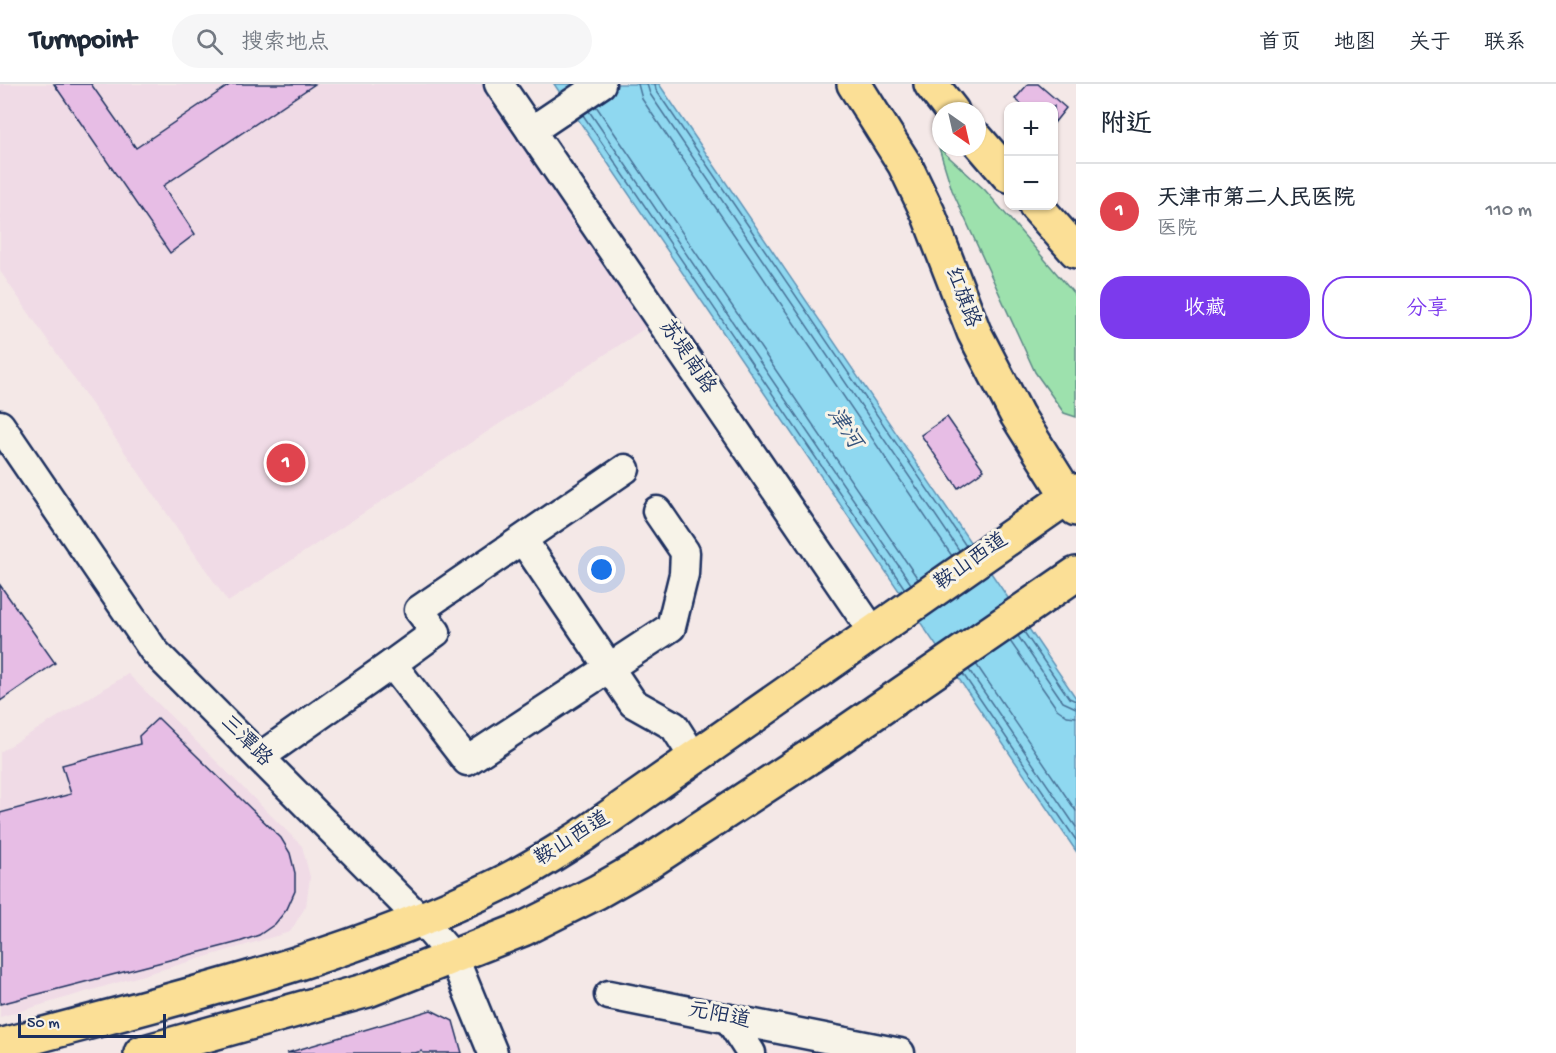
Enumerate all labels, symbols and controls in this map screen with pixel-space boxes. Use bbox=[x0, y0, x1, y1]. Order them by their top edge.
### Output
search box bbox=[172, 14, 592, 68]
text: Turnpoint bbox=[30, 25, 136, 58]
icon: search bbox=[193, 25, 226, 58]
text: 搜索地点 bbox=[241, 31, 329, 57]
text: 首页 bbox=[1259, 32, 1301, 57]
text: 地图 bbox=[1334, 32, 1376, 57]
text: 关于 bbox=[1409, 32, 1451, 57]
text: 联系 bbox=[1484, 32, 1526, 57]
north arrow bbox=[932, 102, 986, 156]
map controls bbox=[1004, 102, 1058, 210]
button: + bbox=[1004, 102, 1058, 156]
text: 附近 bbox=[1100, 111, 1152, 142]
button: − bbox=[1004, 156, 1058, 210]
text: 天津市第二人民医院 bbox=[1157, 187, 1355, 213]
text: 1 bbox=[1115, 200, 1124, 223]
text: 110 m bbox=[1486, 200, 1532, 223]
text: 医院 bbox=[1157, 219, 1197, 242]
street label: 红旗路 bbox=[938, 263, 986, 332]
button: 收藏 bbox=[1100, 276, 1310, 339]
button: 分享 bbox=[1322, 276, 1532, 339]
street label: 苏堤南路 bbox=[652, 315, 722, 400]
water label: 津河 bbox=[820, 403, 869, 457]
pin: 1 bbox=[266, 440, 306, 485]
street label: 鞍山西道 bbox=[930, 528, 1014, 597]
your location bbox=[587, 555, 616, 584]
street label: 三潭路 bbox=[214, 709, 278, 773]
street label: 鞍山西道 bbox=[530, 806, 615, 873]
street label: 元阳道 bbox=[686, 998, 752, 1035]
scale bar bbox=[18, 1011, 166, 1038]
text: 50 m bbox=[27, 1015, 60, 1034]

